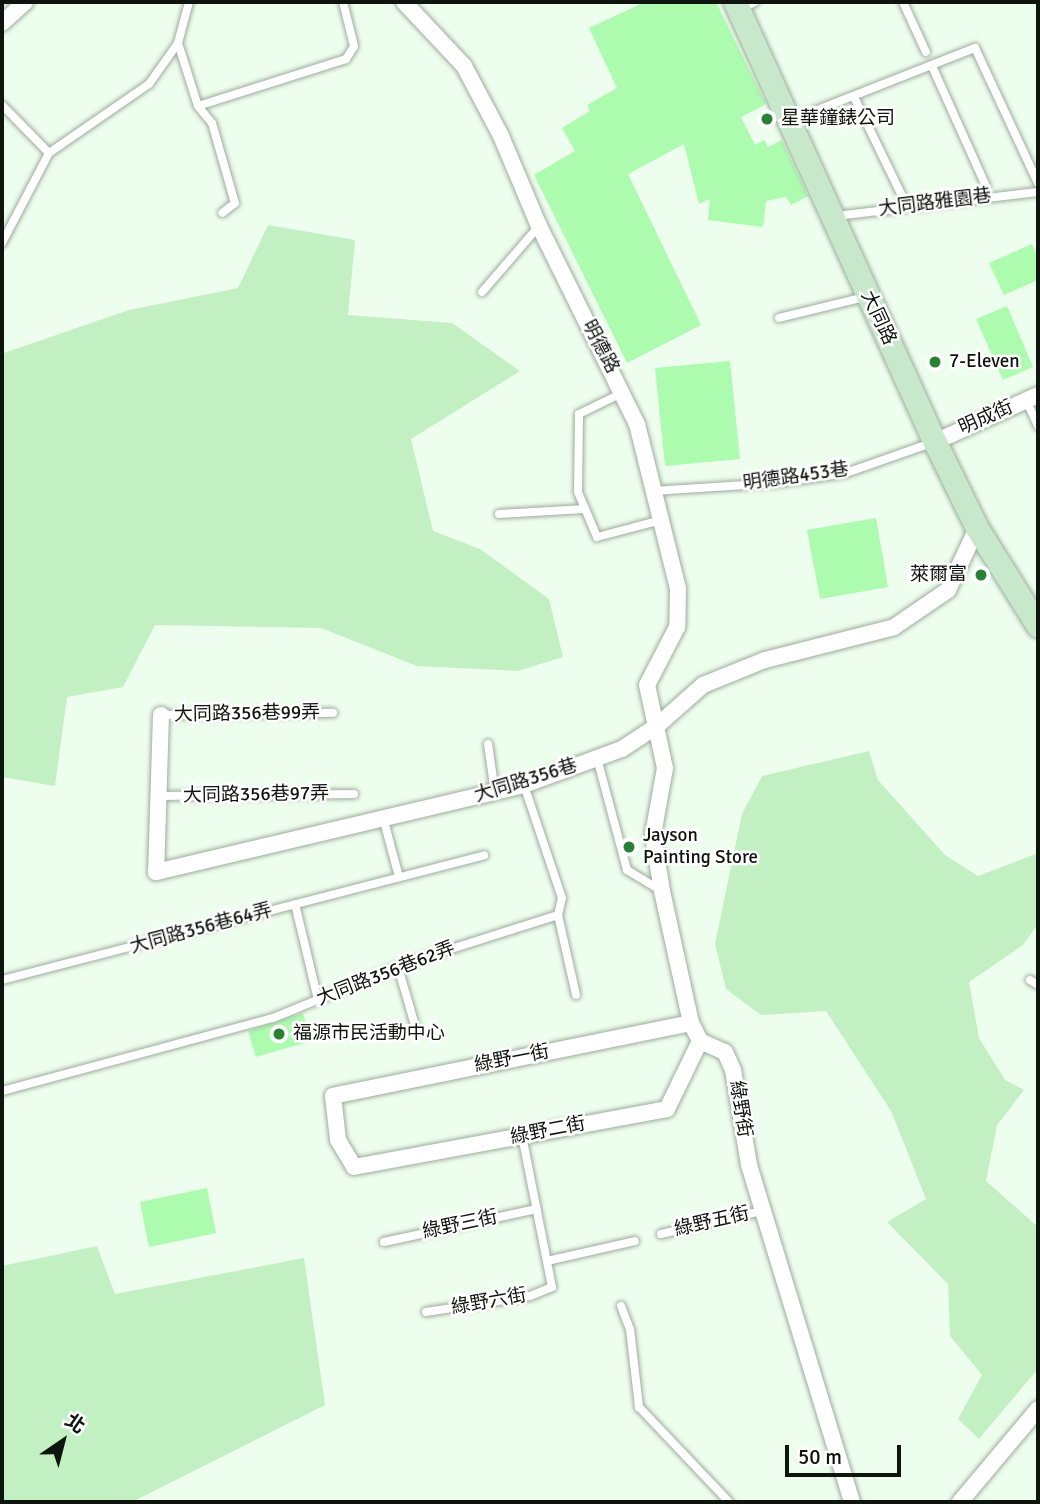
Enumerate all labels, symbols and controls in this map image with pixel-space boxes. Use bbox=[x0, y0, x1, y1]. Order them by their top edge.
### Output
place label: 星華鐘錶公司 bbox=[781, 108, 895, 130]
marker: 星華鐘錶公司 bbox=[759, 111, 775, 127]
street label: 大同路雅園巷 bbox=[877, 185, 993, 221]
street label: 大同路 bbox=[856, 287, 900, 349]
street label: 明德路 bbox=[577, 316, 623, 378]
place label: 7-Eleven bbox=[949, 351, 1020, 373]
marker: 7-Eleven bbox=[927, 354, 943, 370]
street label: 明成街 bbox=[955, 396, 1017, 440]
street label: 明德路453巷 bbox=[742, 458, 850, 496]
place label: 萊爾富 bbox=[910, 564, 967, 586]
marker: 萊爾富 bbox=[973, 567, 989, 583]
street label: 大同路356巷99弄 bbox=[174, 701, 320, 727]
street label: 大同路356巷 bbox=[472, 754, 580, 808]
street label: 大同路356巷97弄 bbox=[183, 782, 329, 808]
place label: Jayson Painting Store bbox=[643, 825, 758, 869]
marker: Jayson Painting Store bbox=[621, 839, 637, 855]
street label: 大同路356巷64弄 bbox=[127, 899, 275, 959]
street label: 大同路356巷62弄 bbox=[314, 937, 458, 1011]
place label: 福源市民活動中心 bbox=[293, 1023, 445, 1045]
marker: 福源市民活動中心 bbox=[271, 1026, 287, 1042]
street label: 綠野一街 bbox=[473, 1041, 551, 1077]
street label: 綠野街 bbox=[724, 1079, 756, 1139]
street label: 綠野二街 bbox=[509, 1113, 587, 1149]
street label: 綠野五街 bbox=[672, 1202, 752, 1242]
street label: 綠野三街 bbox=[420, 1206, 500, 1244]
street label: 綠野六街 bbox=[450, 1284, 528, 1320]
north arrow bbox=[28, 1406, 98, 1476]
text: 北 bbox=[60, 1409, 90, 1439]
scale bar bbox=[788, 1430, 904, 1474]
text: 50 m bbox=[798, 1444, 842, 1470]

